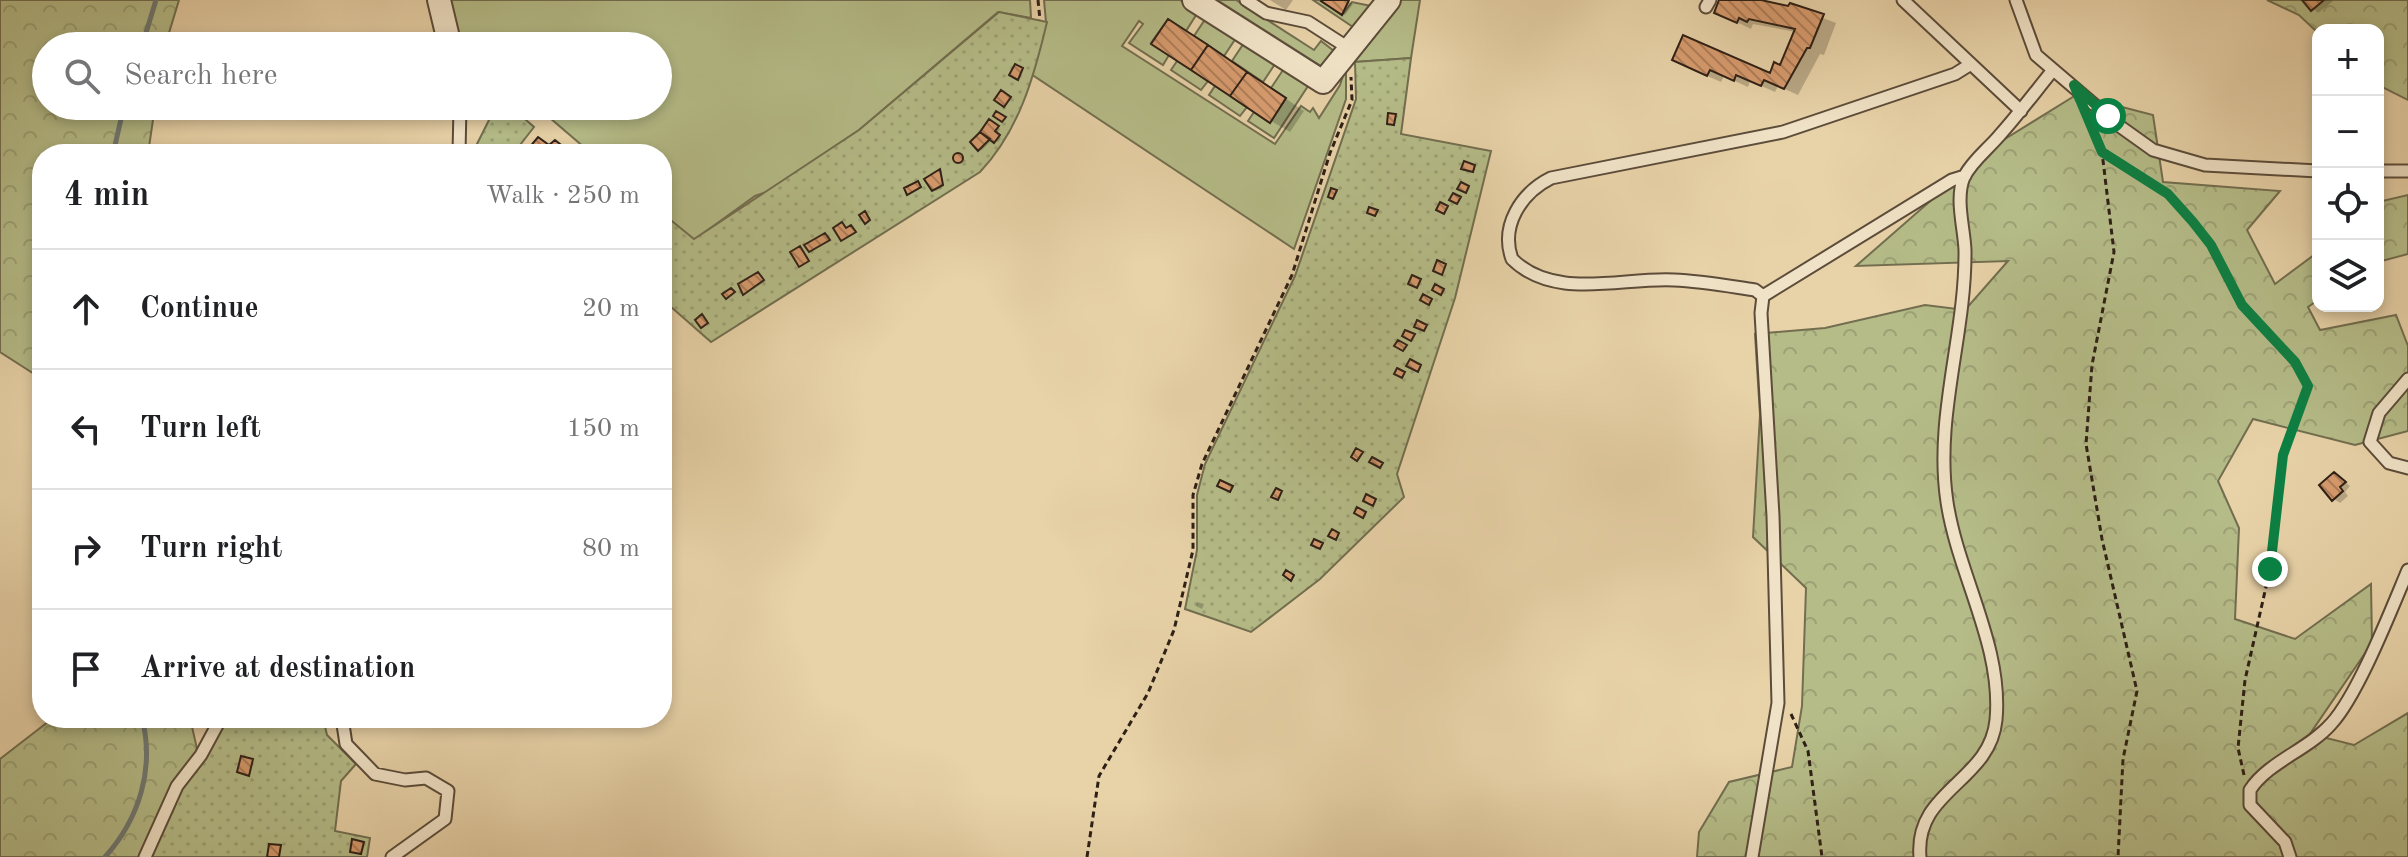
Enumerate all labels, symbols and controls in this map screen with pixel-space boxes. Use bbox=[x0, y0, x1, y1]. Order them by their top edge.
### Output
map controls bbox=[2312, 24, 2384, 312]
button: + bbox=[2312, 24, 2384, 96]
search box bbox=[32, 32, 672, 120]
icon: search bbox=[60, 54, 104, 98]
text: Search here bbox=[124, 61, 278, 91]
button: − bbox=[2312, 96, 2384, 168]
route start bbox=[2090, 98, 2126, 134]
button: locate bbox=[2312, 168, 2384, 240]
text: 4 min bbox=[64, 179, 149, 213]
text: Walk · 250 m bbox=[486, 183, 640, 209]
button: layers bbox=[2312, 240, 2384, 312]
icon: ahead bbox=[64, 287, 108, 331]
text: Continue bbox=[140, 294, 259, 324]
text: 20 m bbox=[582, 296, 640, 322]
icon: left bbox=[64, 407, 108, 451]
text: Turn left bbox=[140, 414, 261, 444]
text: 150 m bbox=[567, 416, 640, 442]
icon: right bbox=[64, 527, 108, 571]
text: Turn right bbox=[140, 534, 282, 564]
text: 80 m bbox=[582, 536, 640, 562]
route end bbox=[2252, 551, 2288, 587]
icon: arrive bbox=[64, 647, 108, 691]
text: Arrive at destination bbox=[140, 654, 415, 684]

